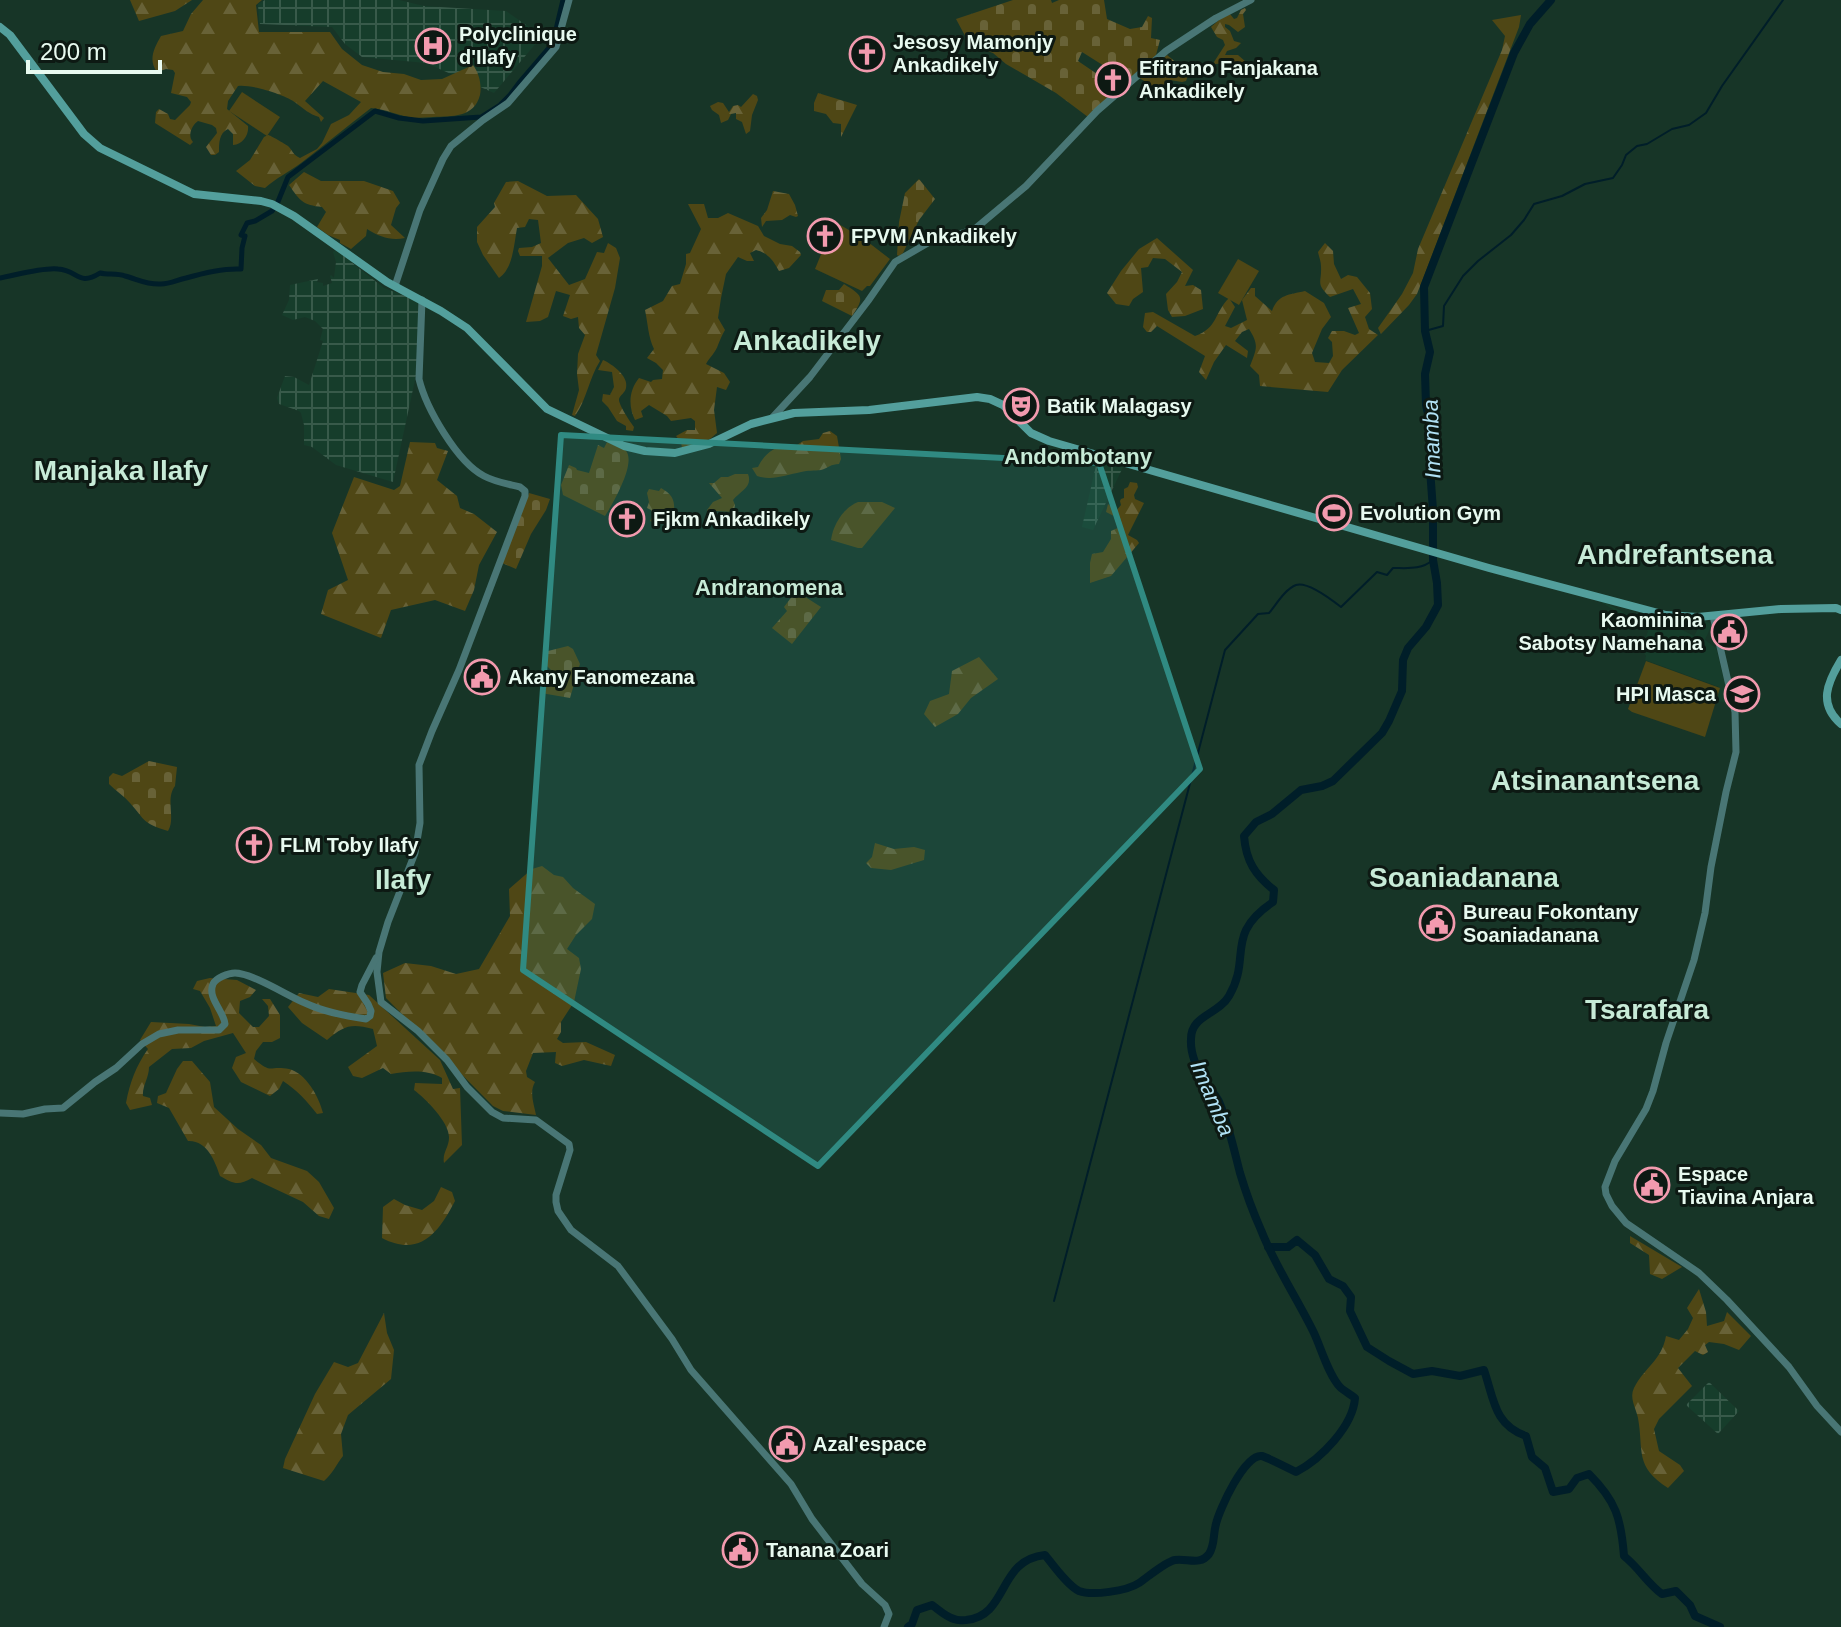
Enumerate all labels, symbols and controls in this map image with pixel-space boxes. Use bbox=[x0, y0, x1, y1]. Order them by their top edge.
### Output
place label: Polyclinique d'Ilafy bbox=[459, 23, 577, 68]
scale bar bbox=[28, 24, 160, 74]
hospital icon: Polyclinique d'Ilafy bbox=[414, 27, 452, 65]
place label: Jesosy Mamonjy Ankadikely bbox=[893, 31, 1054, 76]
church icon: Jesosy Mamonjy Ankadikely bbox=[848, 35, 886, 73]
text: 200 m bbox=[40, 38, 107, 65]
place label: Efitrano Fanjakana Ankadikely bbox=[1139, 57, 1319, 102]
church icon: Efitrano Fanjakana Ankadikely bbox=[1094, 61, 1132, 99]
church icon: FPVM Ankadikely bbox=[806, 217, 844, 255]
place label: FPVM Ankadikely bbox=[851, 225, 1018, 247]
district label: Ankadikely bbox=[733, 325, 881, 356]
theatre icon: Batik Malagasy bbox=[1002, 387, 1040, 425]
place label: Batik Malagasy bbox=[1047, 395, 1192, 417]
water label: Imamba bbox=[1418, 399, 1445, 479]
district label: Andombotany bbox=[1004, 444, 1153, 469]
district label: Manjaka Ilafy bbox=[34, 455, 209, 486]
sports icon: Evolution Gym bbox=[1315, 494, 1353, 532]
church icon: Fjkm Ankadikely bbox=[608, 500, 646, 538]
place label: Evolution Gym bbox=[1360, 502, 1501, 524]
place label: Fjkm Ankadikely bbox=[653, 508, 811, 530]
district label: Andrefantsena bbox=[1577, 539, 1773, 570]
district label: Andranomena bbox=[695, 575, 844, 600]
place label: Kaominina Sabotsy Namehana bbox=[1518, 609, 1704, 654]
public building icon: Kaominina Sabotsy Namehana bbox=[1710, 613, 1748, 651]
public building icon: Akany Fanomezana bbox=[463, 658, 501, 696]
place label: Akany Fanomezana bbox=[508, 666, 696, 688]
school or university icon: HPI Masca bbox=[1723, 675, 1761, 713]
place label: HPI Masca bbox=[1616, 683, 1717, 705]
district label: Atsinanantsena bbox=[1491, 765, 1700, 796]
church icon: FLM Toby Ilafy bbox=[235, 826, 273, 864]
place label: FLM Toby Ilafy bbox=[280, 834, 419, 856]
district label: Soaniadanana bbox=[1369, 862, 1559, 893]
district label: Ilafy bbox=[375, 864, 431, 895]
place label: Bureau Fokontany Soaniadanana bbox=[1463, 901, 1639, 946]
public building icon: Bureau Fokontany Soaniadanana bbox=[1418, 904, 1456, 942]
district label: Tsarafara bbox=[1585, 994, 1709, 1025]
water label: Imamba bbox=[1186, 1057, 1240, 1140]
place label: Espace Tiavina Anjara bbox=[1678, 1163, 1814, 1208]
public building icon: Espace Tiavina Anjara bbox=[1633, 1166, 1671, 1204]
public building icon: Azal'espace bbox=[768, 1425, 806, 1463]
place label: Azal'espace bbox=[813, 1433, 927, 1455]
public building icon: Tanana Zoari bbox=[721, 1531, 759, 1569]
place label: Tanana Zoari bbox=[766, 1539, 889, 1561]

